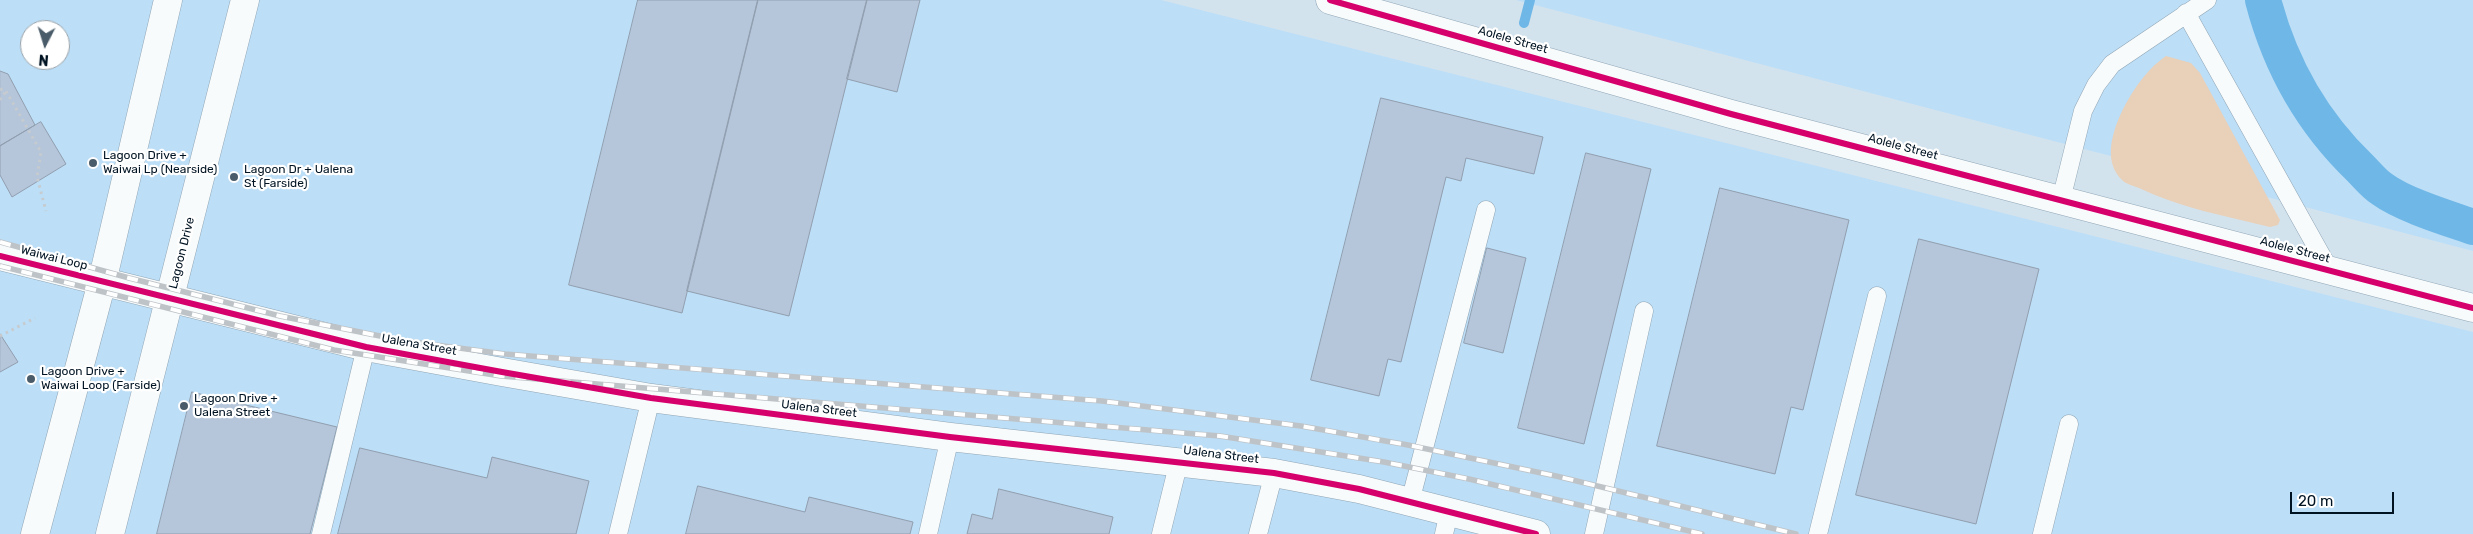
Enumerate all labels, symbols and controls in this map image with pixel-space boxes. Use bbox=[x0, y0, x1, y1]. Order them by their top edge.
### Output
north arrow bbox=[20, 20, 70, 70]
street label: Aolele Street bbox=[1477, 23, 1549, 57]
text: N bbox=[38, 51, 50, 68]
street label: Aolele Street bbox=[1866, 131, 1940, 163]
place label: Lagoon Drive + Waiwai Lp (Nearside) bbox=[103, 149, 217, 177]
marker: Lagoon Drive + Waiwai Lp (Nearside) bbox=[87, 157, 99, 169]
place label: Lagoon Dr + Ualena St (Farside) bbox=[244, 163, 353, 191]
marker: Lagoon Dr + Ualena St (Farside) bbox=[228, 171, 240, 183]
street label: Lagoon Drive bbox=[166, 216, 198, 290]
street label: Aolele Street bbox=[2258, 234, 2332, 266]
street label: Waiwai Loop bbox=[19, 243, 89, 273]
street label: Ualena Street bbox=[380, 331, 458, 359]
place label: Lagoon Drive + Waiwai Loop (Farside) bbox=[41, 365, 161, 393]
marker: Lagoon Drive + Waiwai Loop (Farside) bbox=[25, 373, 37, 385]
place label: Lagoon Drive + Ualena Street bbox=[194, 392, 278, 420]
street label: Ualena Street bbox=[780, 397, 858, 421]
marker: Lagoon Drive + Ualena Street bbox=[178, 400, 190, 412]
street label: Ualena Street bbox=[1182, 443, 1260, 467]
scale bar bbox=[2293, 482, 2397, 514]
text: 20 m bbox=[2298, 492, 2333, 510]

